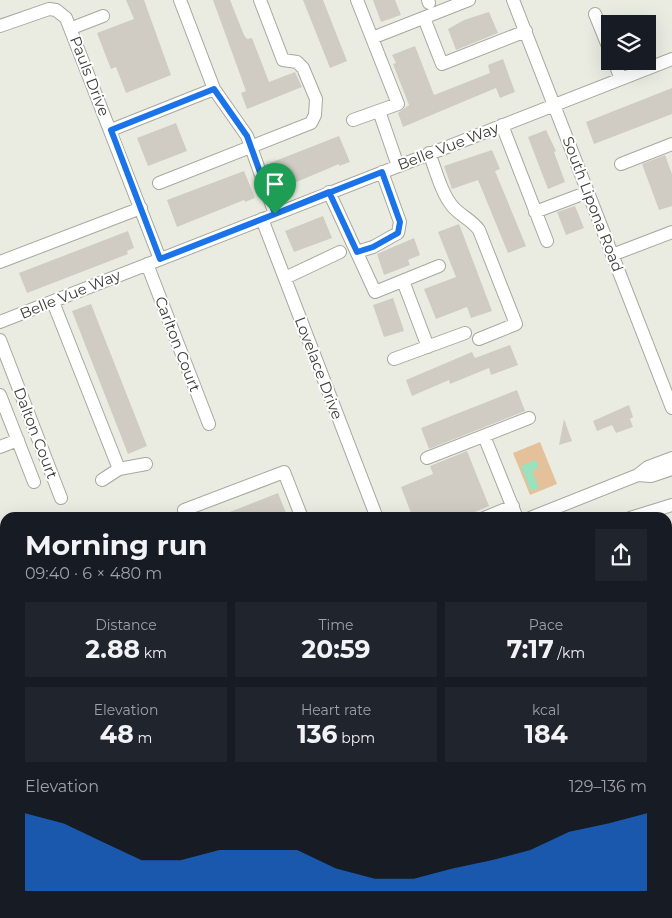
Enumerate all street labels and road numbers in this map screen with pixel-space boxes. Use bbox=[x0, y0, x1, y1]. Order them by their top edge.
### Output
street label: Pauls Drive bbox=[66, 33, 114, 119]
street label: Belle Vue Way bbox=[395, 118, 502, 174]
street label: South Lipona Road bbox=[558, 134, 628, 274]
street label: Belle Vue Way bbox=[17, 265, 124, 323]
street label: Carlton Court bbox=[151, 294, 205, 394]
street label: Lovelace Drive bbox=[291, 314, 347, 422]
street label: Dalton Court bbox=[10, 385, 62, 481]

